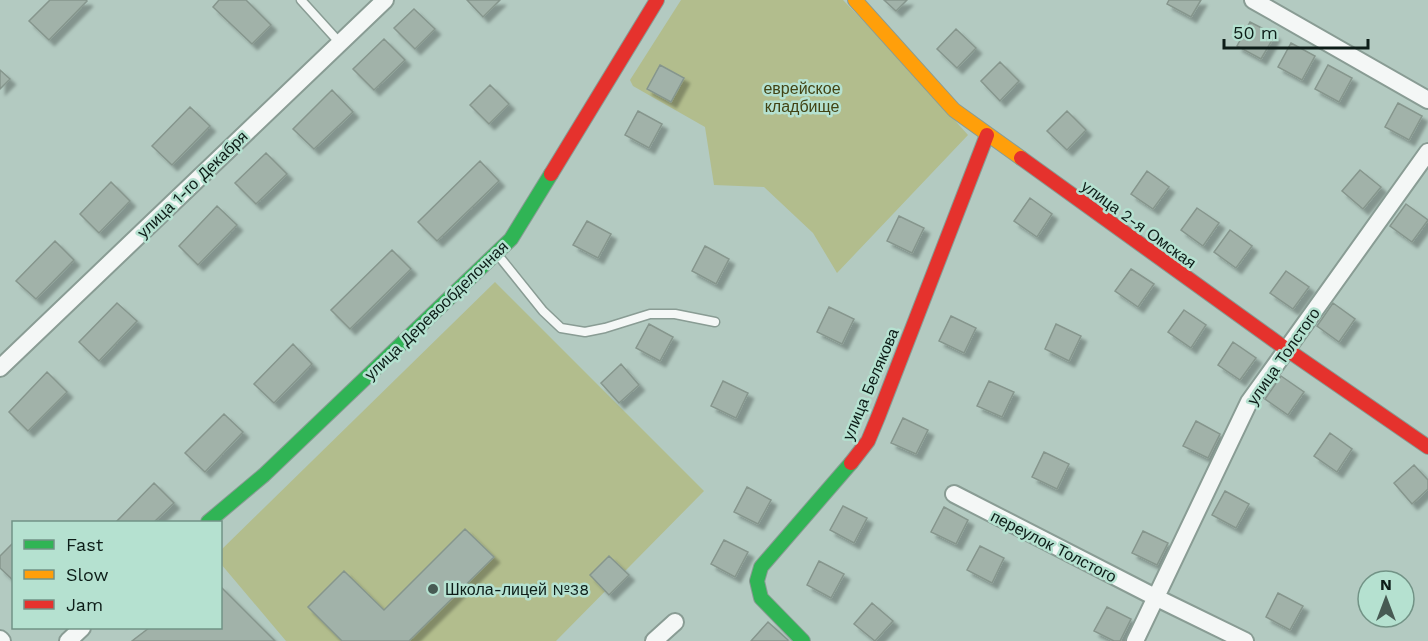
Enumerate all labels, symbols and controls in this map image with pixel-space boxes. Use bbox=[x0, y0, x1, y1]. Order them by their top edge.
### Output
scale bar bbox=[1224, 12, 1368, 50]
text: 50 m bbox=[1233, 22, 1278, 43]
park label: еврейское кладбище bbox=[763, 79, 841, 116]
street label: улица 1-го Декабря bbox=[133, 127, 251, 242]
street label: улица 2-я Омская bbox=[1078, 176, 1200, 272]
street label: улица Деревообделочная bbox=[361, 237, 512, 384]
street label: улица Толстого bbox=[1243, 304, 1324, 409]
street label: улица Белякова bbox=[838, 325, 903, 443]
street label: переулок Толстого bbox=[988, 507, 1120, 586]
legend bbox=[12, 521, 222, 629]
text: Fast bbox=[66, 534, 104, 555]
text: Slow bbox=[66, 564, 109, 585]
north arrow bbox=[1356, 569, 1416, 629]
text: N bbox=[1380, 575, 1392, 594]
place label: Школа-лицей №38 bbox=[445, 580, 589, 599]
marker: Школа-лицей №38 bbox=[426, 582, 440, 596]
text: Jam bbox=[66, 594, 103, 615]

